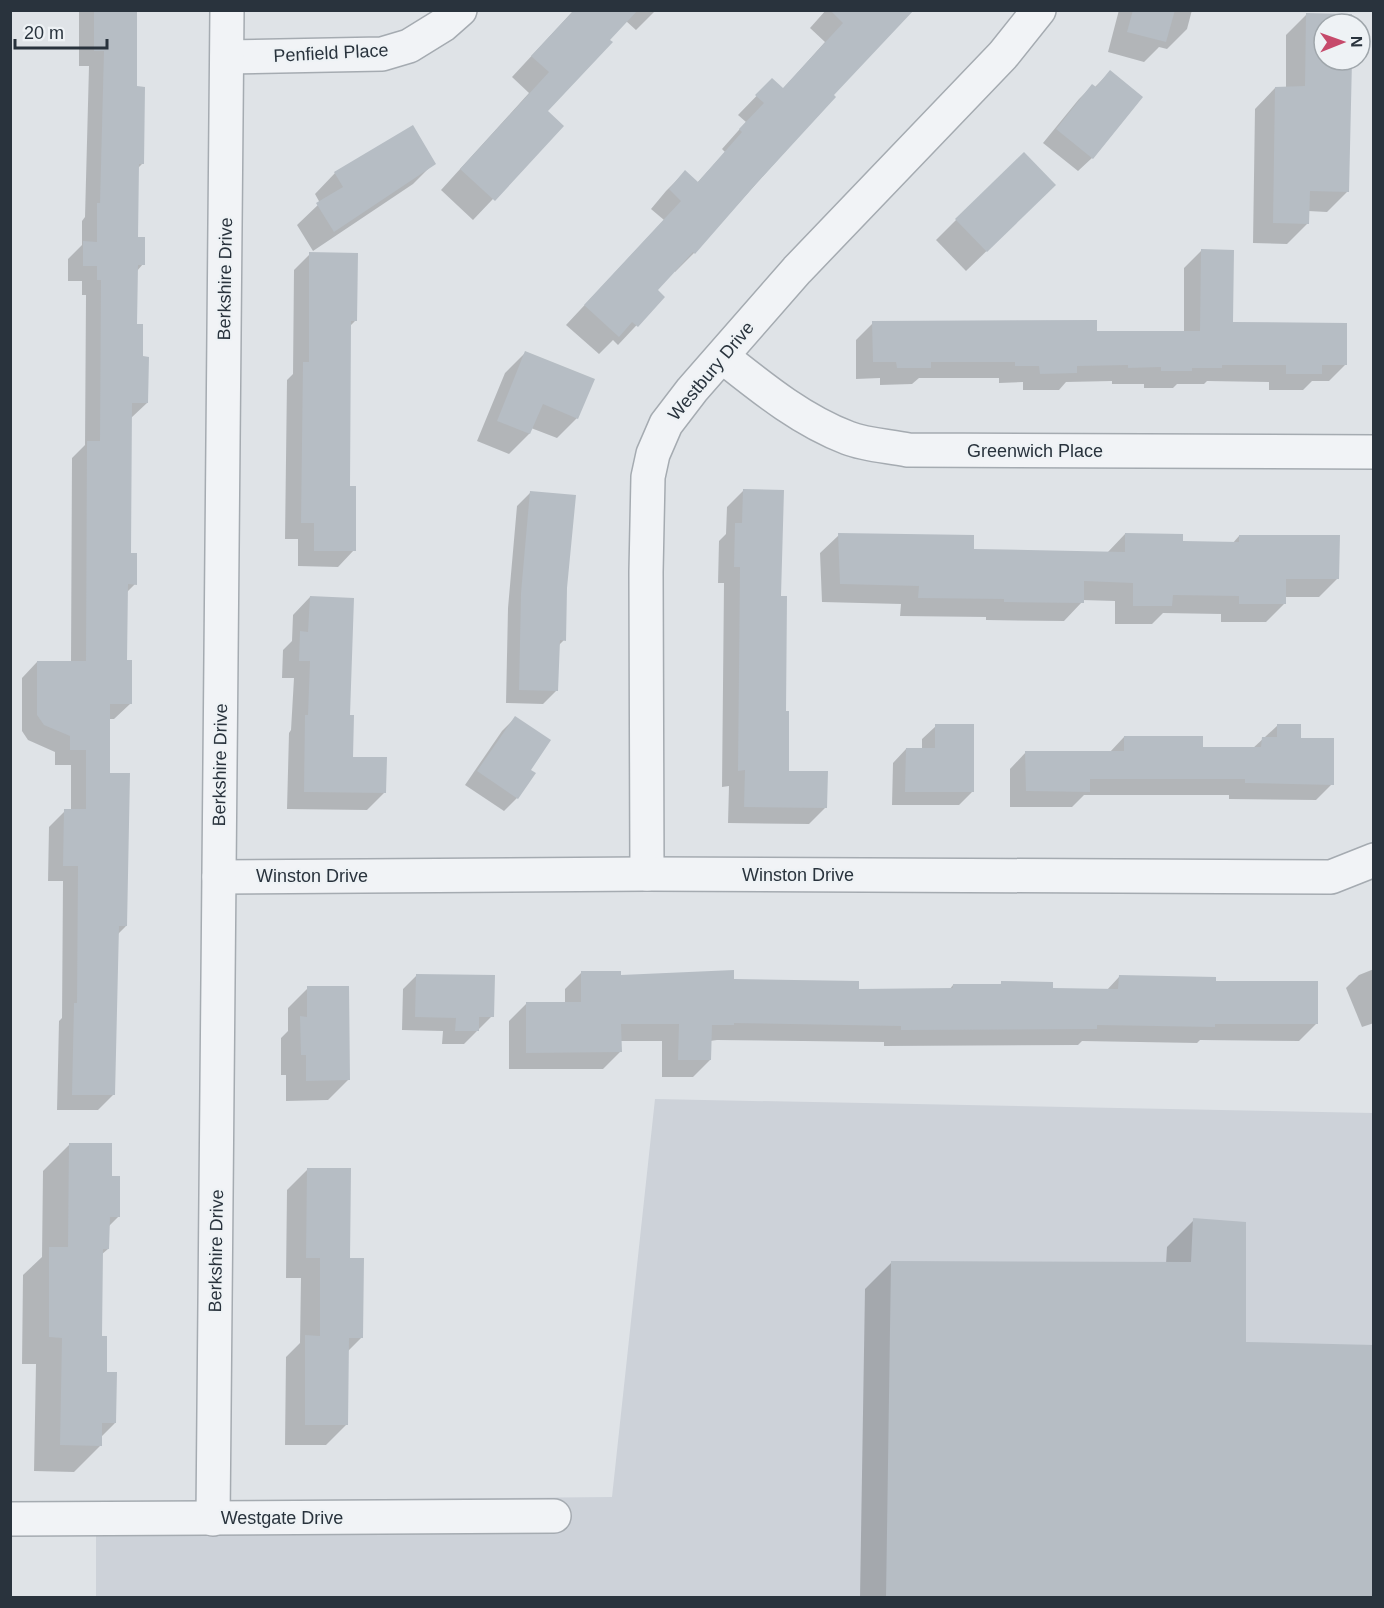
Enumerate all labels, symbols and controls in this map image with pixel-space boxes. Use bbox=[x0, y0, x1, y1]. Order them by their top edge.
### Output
scale bar bbox=[15, 12, 106, 50]
north arrow bbox=[1312, 12, 1372, 72]
text: 20 m bbox=[24, 23, 64, 43]
text: N bbox=[1348, 36, 1365, 48]
street label: Penfield Place bbox=[273, 40, 389, 66]
street label: Berkshire Drive bbox=[214, 217, 236, 341]
street label: Westbury Drive bbox=[664, 318, 758, 424]
street label: Greenwich Place bbox=[967, 441, 1103, 461]
street label: Berkshire Drive bbox=[209, 703, 231, 827]
street label: Winston Drive bbox=[742, 865, 854, 885]
street label: Winston Drive bbox=[256, 866, 368, 886]
street label: Berkshire Drive bbox=[205, 1189, 227, 1313]
street label: Westgate Drive bbox=[221, 1508, 343, 1528]

